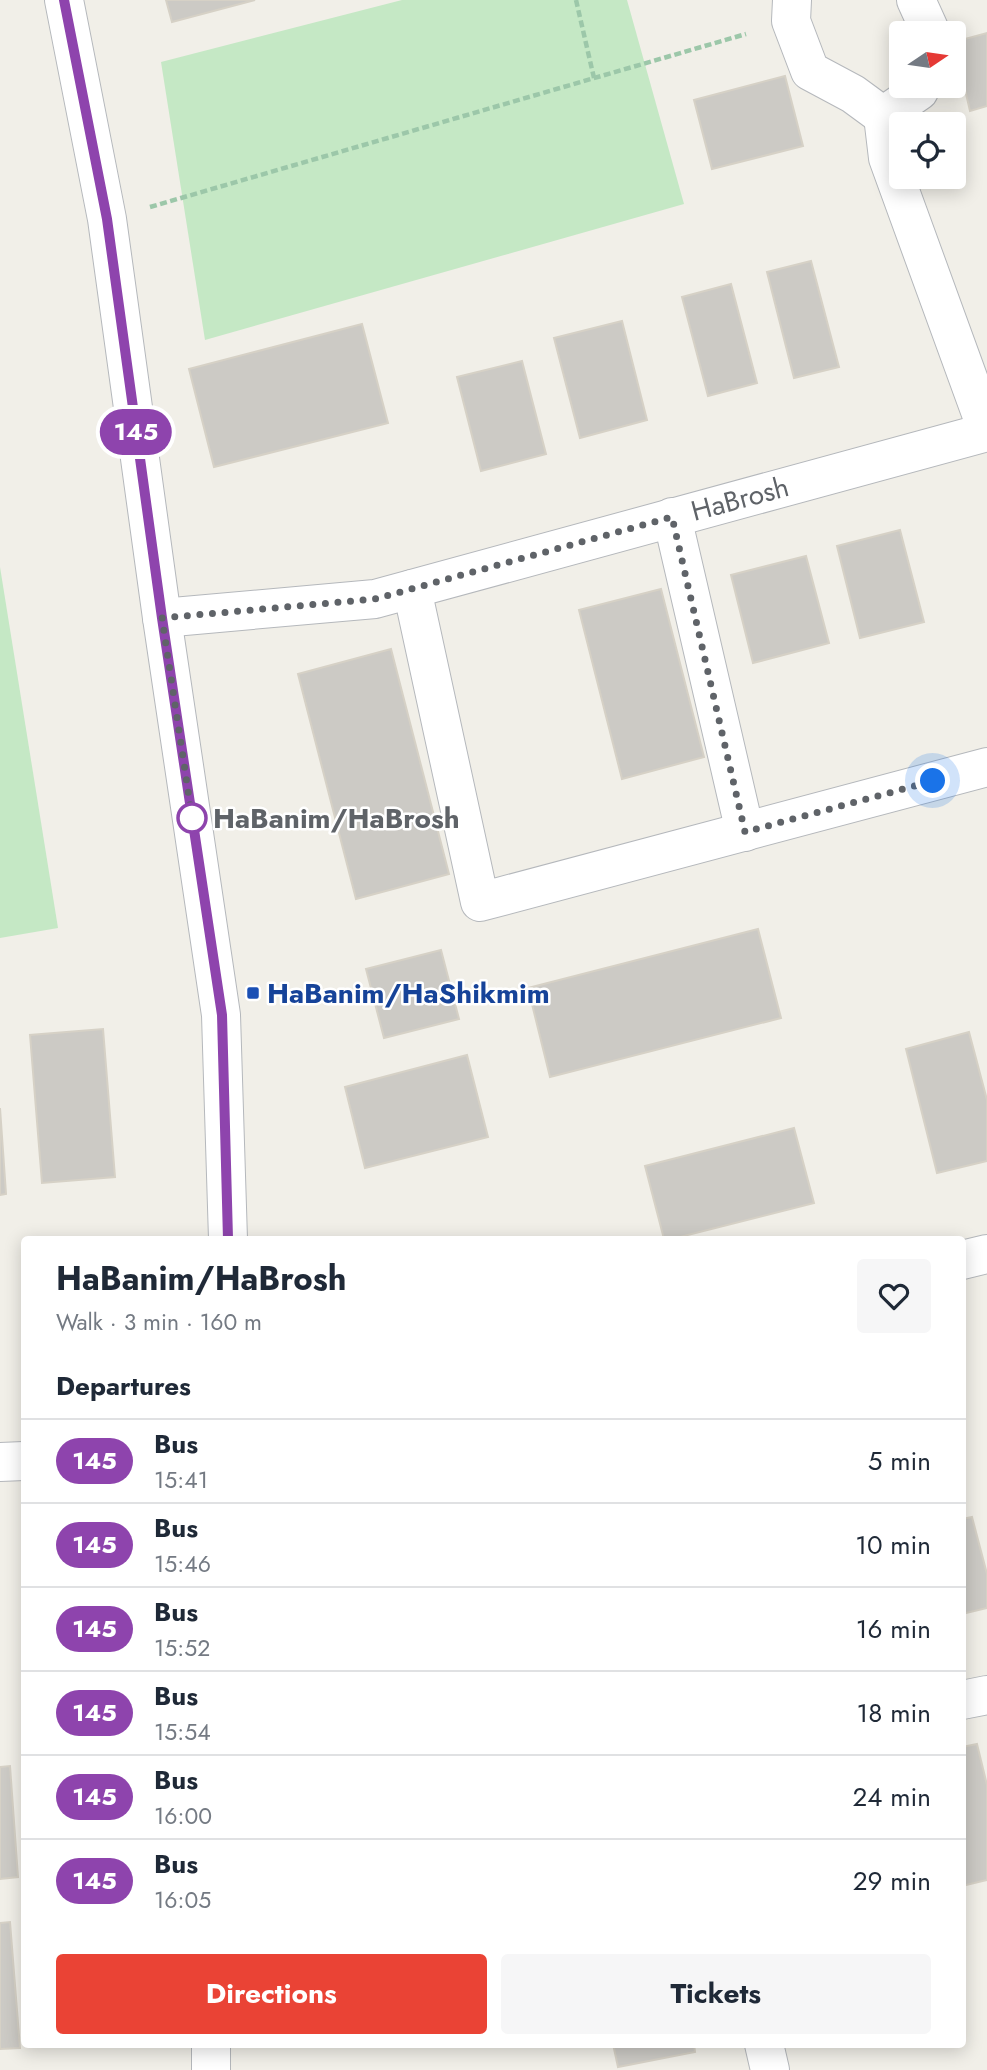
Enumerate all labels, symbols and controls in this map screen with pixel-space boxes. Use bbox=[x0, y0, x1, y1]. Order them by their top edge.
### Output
north arrow bbox=[889, 21, 966, 98]
map controls bbox=[889, 21, 966, 189]
button: locate bbox=[889, 112, 966, 189]
line badge: 145 bbox=[96, 409, 176, 455]
text: 145 bbox=[114, 414, 158, 449]
street label: HaBrosh bbox=[687, 466, 793, 532]
your location bbox=[915, 763, 950, 798]
place label: HaBanim/HaBrosh bbox=[213, 798, 460, 839]
marker: HaBanim/HaBrosh bbox=[177, 803, 207, 833]
place label: HaBanim/HaShikmim bbox=[267, 973, 550, 1014]
marker: HaBanim/HaShikmim bbox=[245, 985, 261, 1001]
text: HaBanim/HaBrosh bbox=[56, 1255, 347, 1302]
button: heart bbox=[857, 1259, 931, 1333]
text: Walk · 3 min · 160 m bbox=[56, 1305, 262, 1339]
text: Departures bbox=[56, 1367, 191, 1405]
text: Bus bbox=[154, 1425, 198, 1463]
text: 5 min bbox=[868, 1442, 931, 1480]
text: 145 bbox=[72, 1443, 117, 1478]
text: 15:41 bbox=[154, 1463, 208, 1497]
text: Bus bbox=[154, 1509, 198, 1547]
text: 10 min bbox=[855, 1526, 931, 1564]
text: 145 bbox=[72, 1527, 117, 1562]
text: 15:46 bbox=[154, 1547, 211, 1581]
text: Bus bbox=[154, 1593, 198, 1631]
text: 16 min bbox=[856, 1610, 931, 1648]
text: 145 bbox=[72, 1611, 117, 1646]
text: 15:52 bbox=[154, 1631, 210, 1665]
text: Bus bbox=[154, 1677, 198, 1715]
text: 18 min bbox=[857, 1694, 931, 1732]
text: 145 bbox=[72, 1695, 117, 1730]
text: 15:54 bbox=[154, 1715, 211, 1749]
text: Bus bbox=[154, 1761, 198, 1799]
text: 24 min bbox=[853, 1778, 931, 1816]
text: 145 bbox=[72, 1779, 117, 1814]
text: 16:00 bbox=[154, 1799, 212, 1833]
text: Bus bbox=[154, 1845, 198, 1883]
text: 29 min bbox=[853, 1862, 931, 1900]
text: 145 bbox=[72, 1863, 117, 1898]
text: 16:05 bbox=[154, 1883, 211, 1917]
button: Directions bbox=[56, 1954, 487, 2034]
button: Tickets bbox=[501, 1954, 931, 2034]

